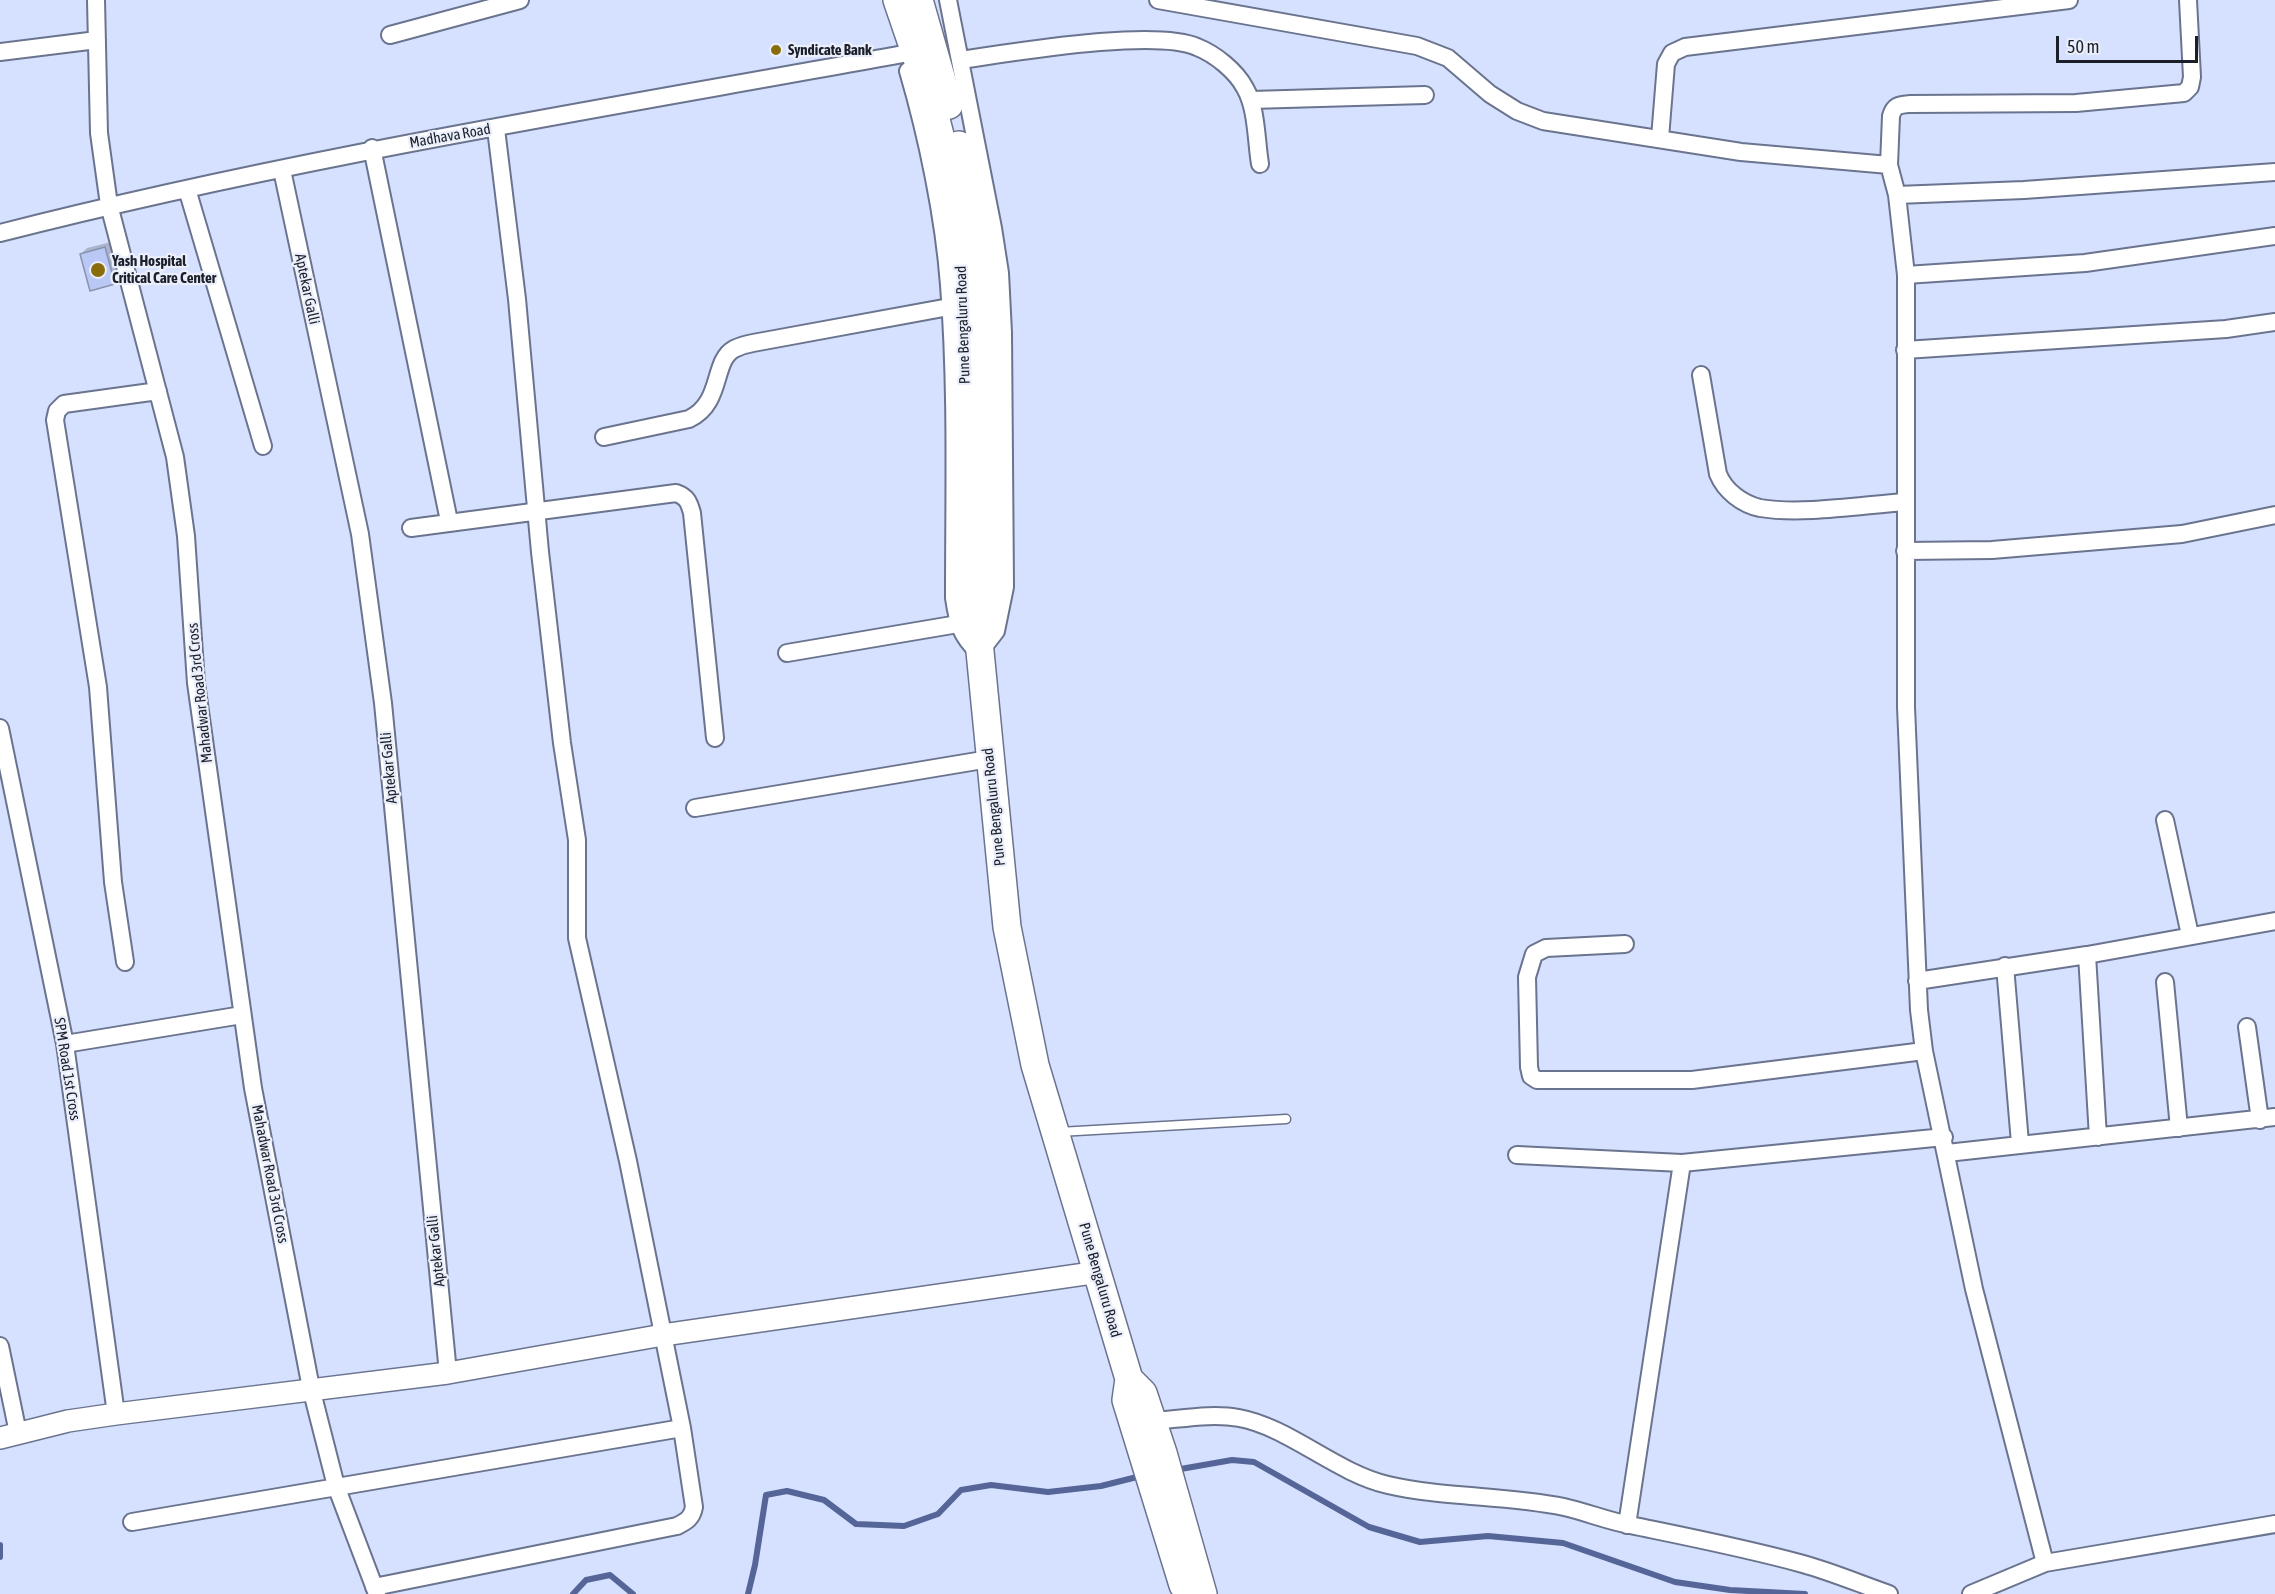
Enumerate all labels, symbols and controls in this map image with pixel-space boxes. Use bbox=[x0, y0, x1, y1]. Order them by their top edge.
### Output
scale bar bbox=[2059, 24, 2202, 62]
text: 50 m bbox=[2067, 36, 2099, 57]
place label: Syndicate Bank bbox=[788, 41, 872, 59]
marker: Syndicate Bank bbox=[769, 43, 783, 57]
street label: Madhava Road bbox=[408, 120, 492, 152]
place label: Yash Hospital Critical Care Center bbox=[112, 252, 216, 287]
street label: Aptekar Galli bbox=[291, 252, 323, 326]
marker: Yash Hospital Critical Care Center bbox=[89, 261, 107, 279]
street label: Pune Bengaluru Road bbox=[952, 265, 974, 385]
street label: Mahadwar Road 3rd Cross bbox=[184, 622, 216, 764]
street label: Aptekar Galli bbox=[377, 731, 401, 805]
street label: Pune Bengaluru Road bbox=[979, 747, 1009, 867]
street label: SPM Road 1st Cross bbox=[50, 1016, 84, 1122]
street label: Mahadwar Road 3rd Cross bbox=[248, 1103, 292, 1245]
street label: Aptekar Galli bbox=[423, 1214, 449, 1288]
street label: Pune Bengaluru Road bbox=[1075, 1220, 1125, 1340]

